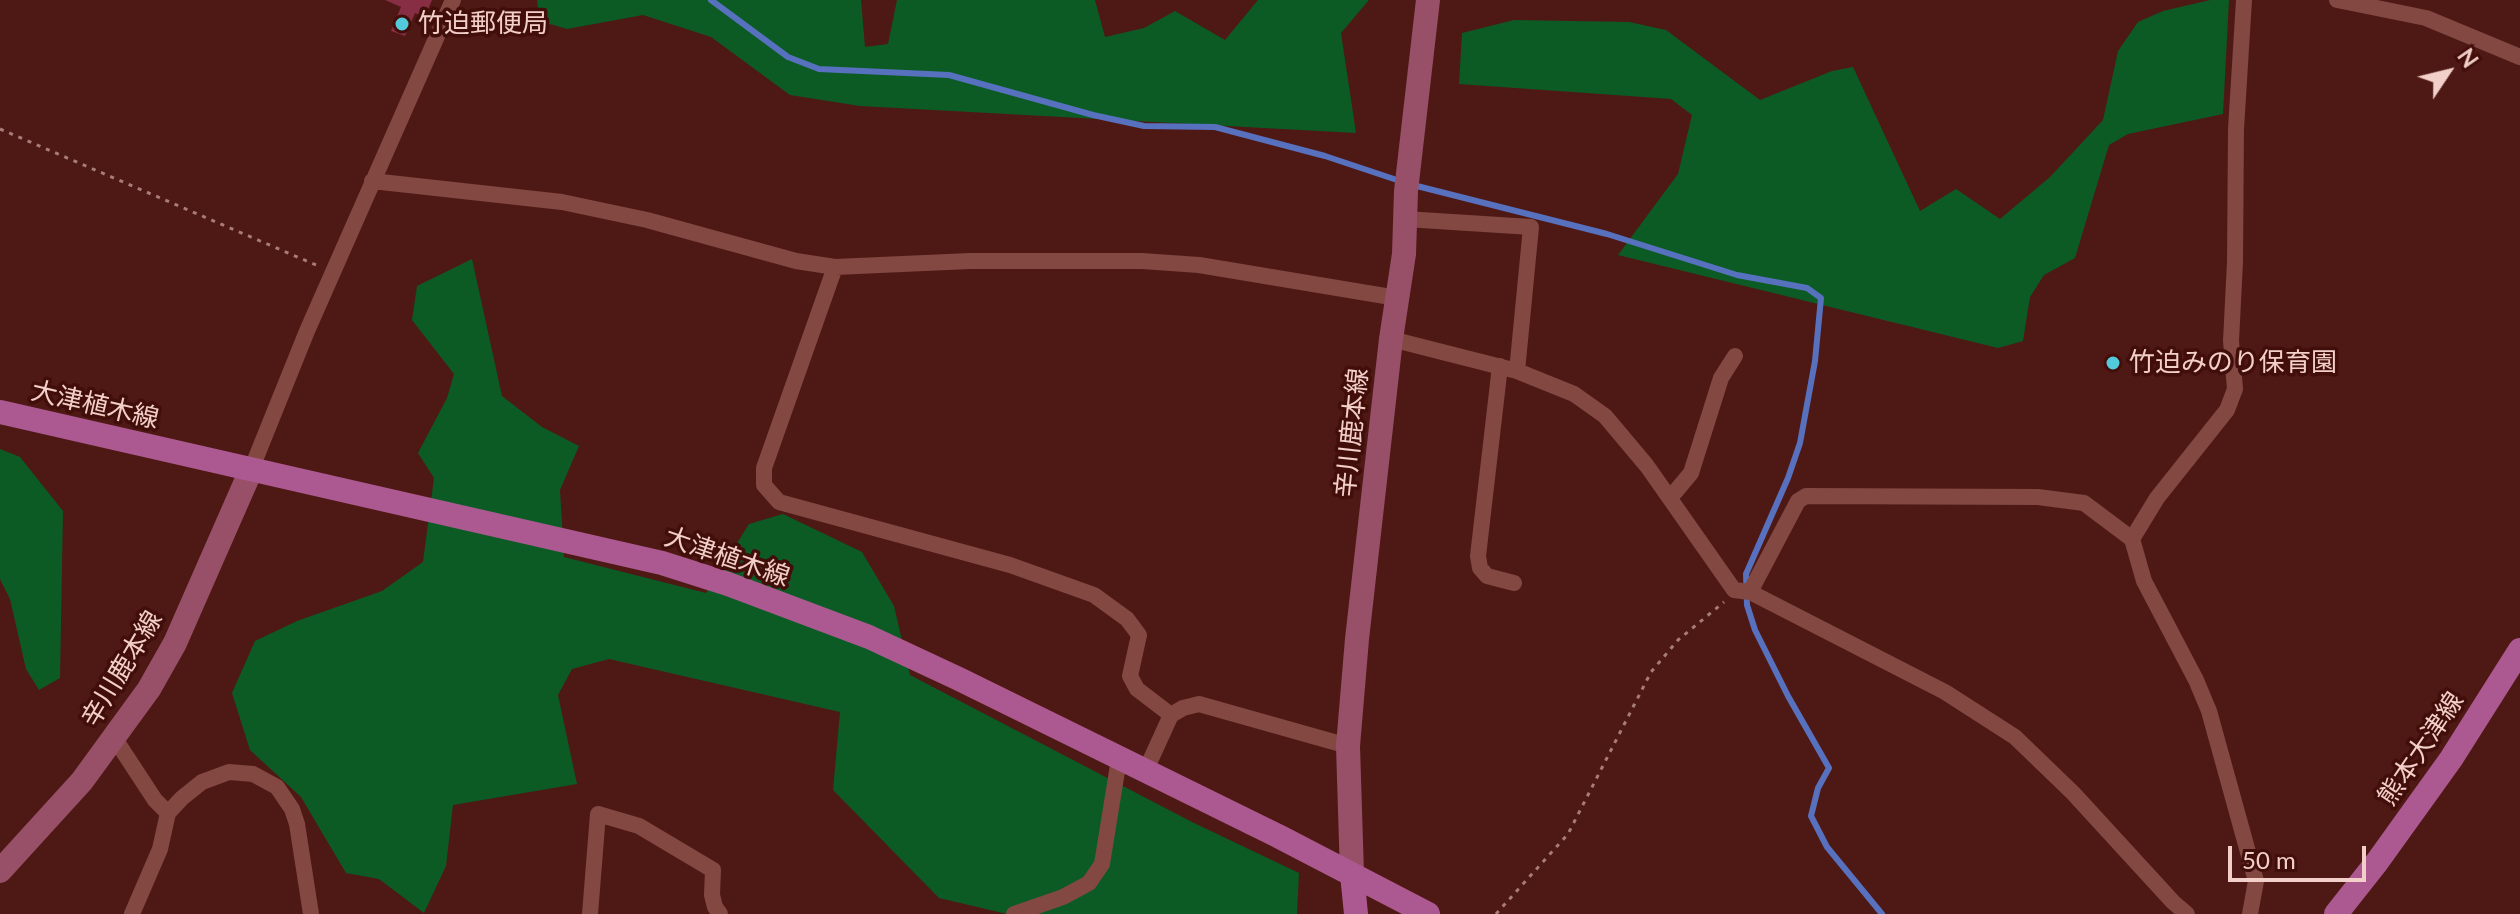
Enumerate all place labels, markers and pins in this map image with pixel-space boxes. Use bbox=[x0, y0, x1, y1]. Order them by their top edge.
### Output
place label: 竹迫郵便局 bbox=[418, 8, 548, 40]
marker: 竹迫郵便局 bbox=[393, 15, 411, 33]
place label: 竹迫みのり保育園 bbox=[2129, 347, 2337, 379]
marker: 竹迫みのり保育園 bbox=[2104, 354, 2122, 372]

